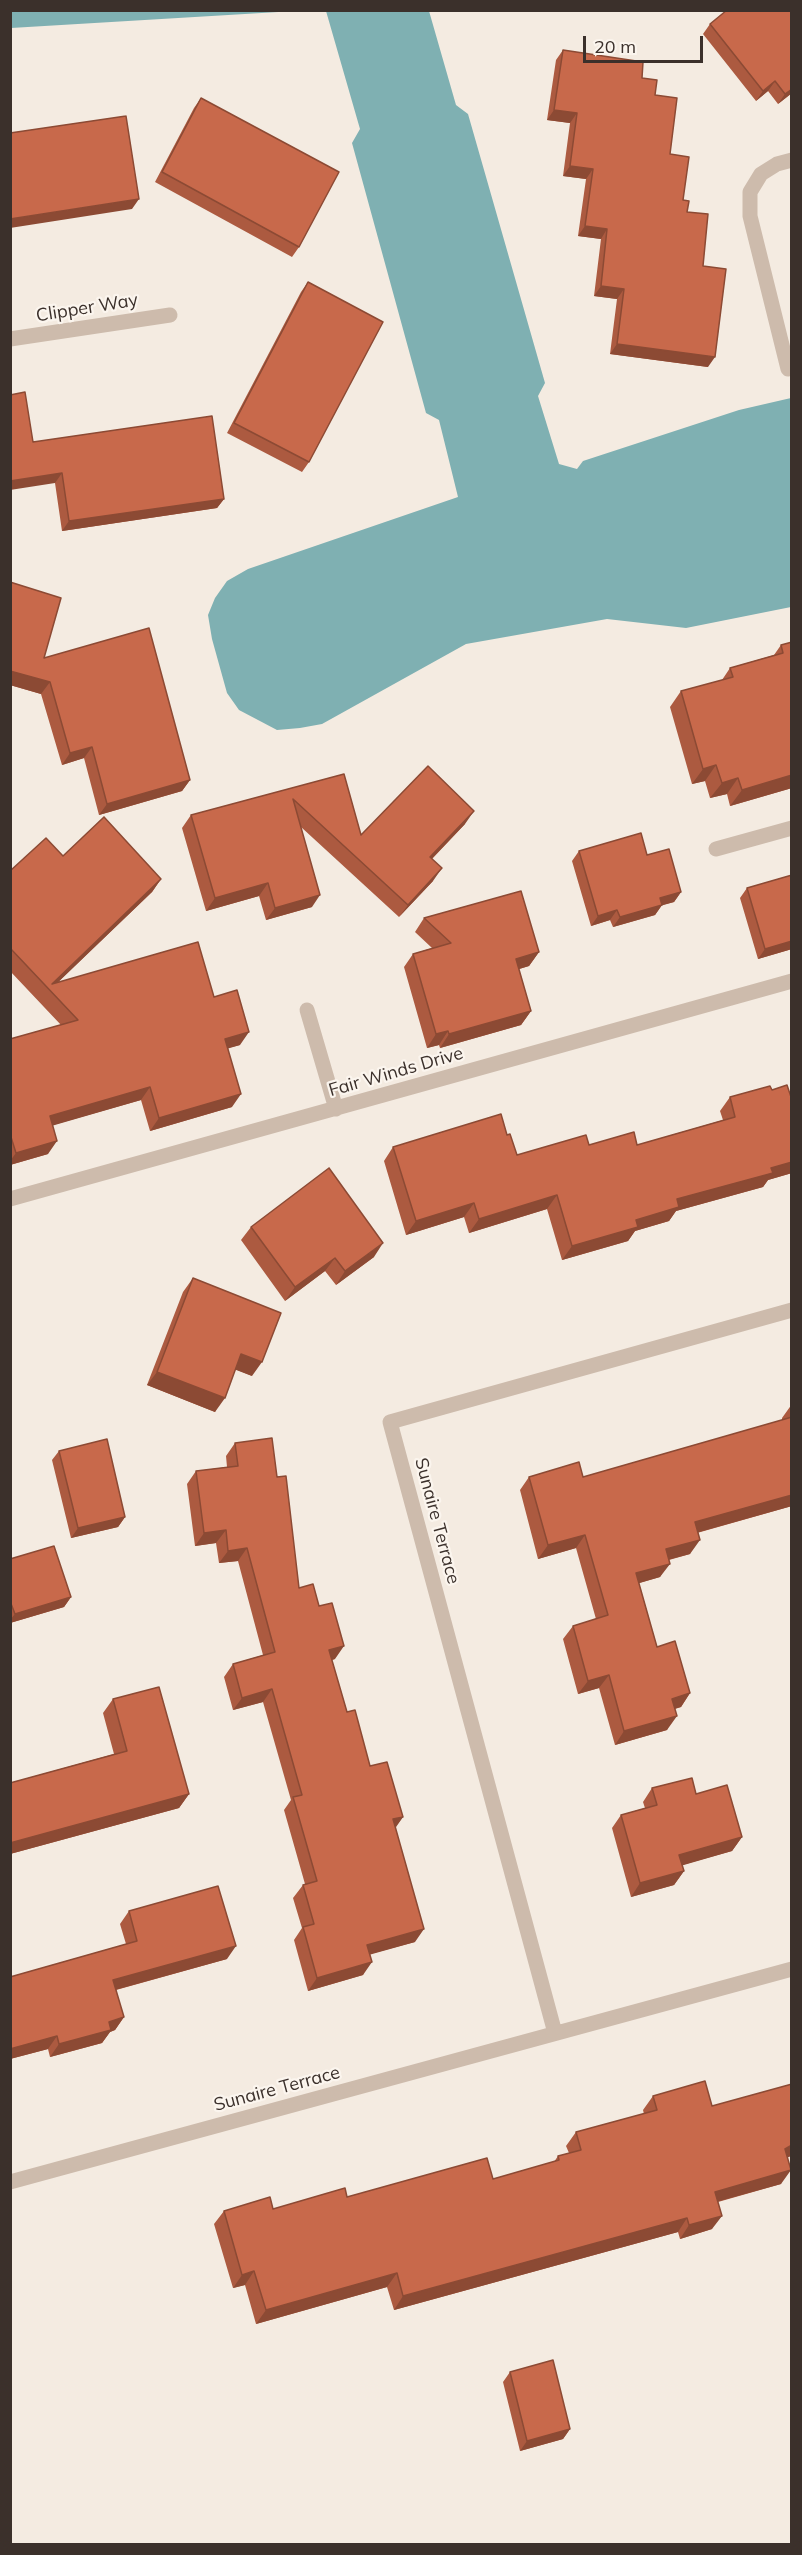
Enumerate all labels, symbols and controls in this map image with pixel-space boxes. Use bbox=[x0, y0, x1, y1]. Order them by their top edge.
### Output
scale bar bbox=[586, 24, 706, 62]
text: 20 m bbox=[594, 35, 636, 58]
street label: Clipper Way bbox=[35, 289, 139, 327]
street label: Fair Winds Drive bbox=[326, 1042, 466, 1102]
street label: Sunaire Terrace bbox=[410, 1456, 464, 1586]
street label: Sunaire Terrace bbox=[212, 2062, 342, 2116]

